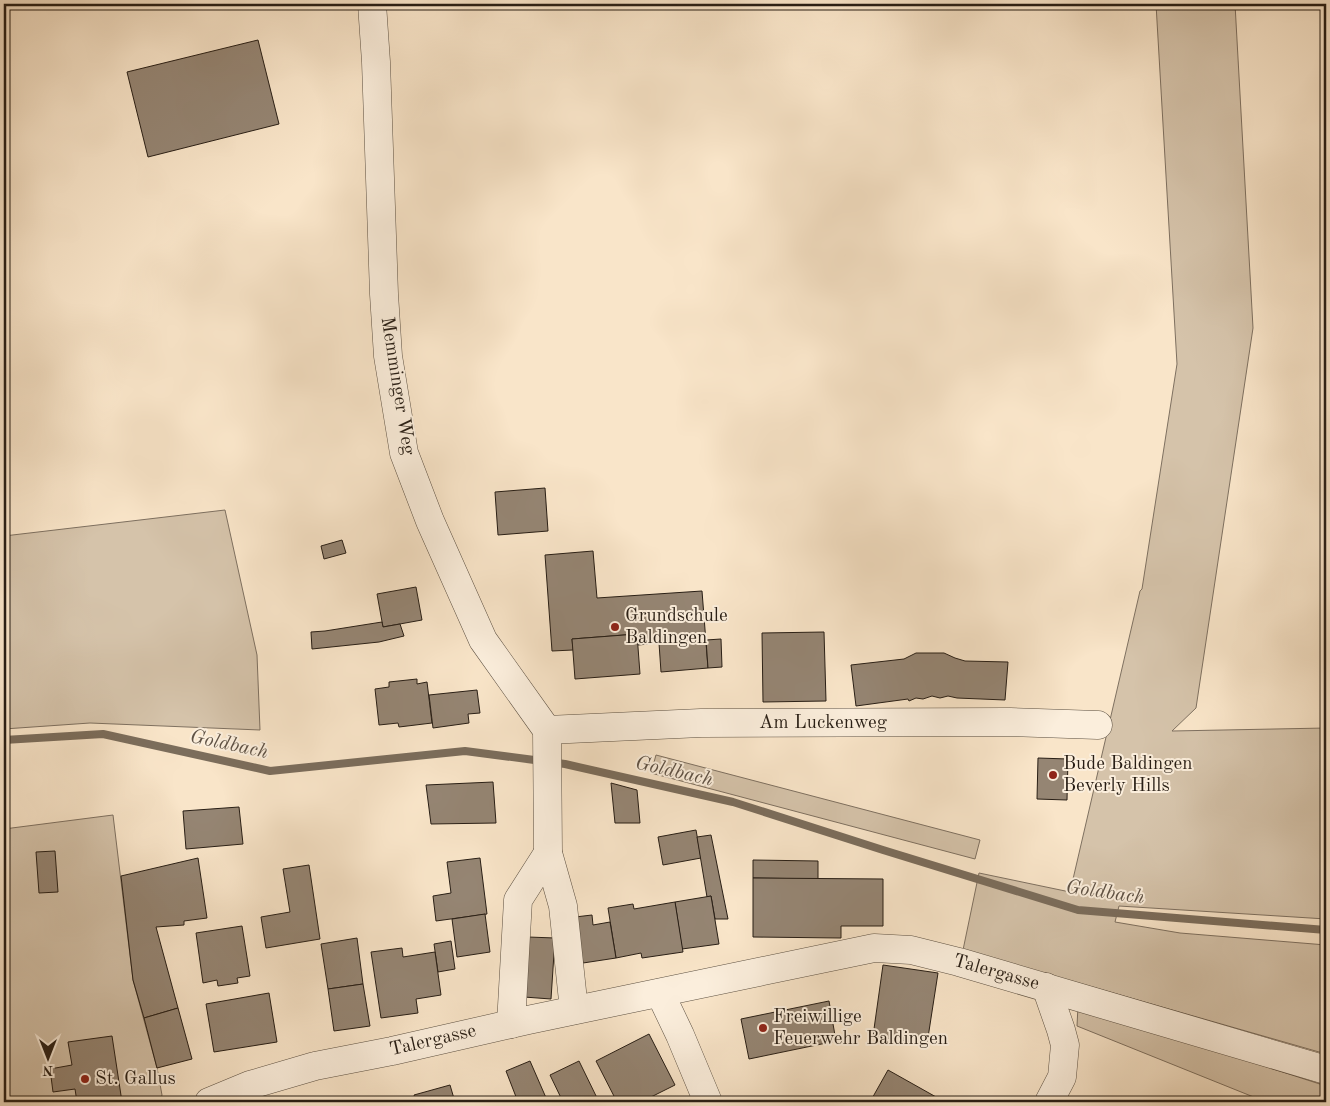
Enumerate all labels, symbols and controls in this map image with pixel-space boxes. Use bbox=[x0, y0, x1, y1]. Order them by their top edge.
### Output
street label: Memminger Weg bbox=[377, 315, 417, 457]
place label: Grundschule Baldingen bbox=[625, 607, 728, 648]
marker: Grundschule Baldingen bbox=[609, 621, 621, 633]
street label: Am Luckenweg bbox=[759, 714, 888, 733]
water label: Goldbach bbox=[188, 727, 270, 763]
water label: Goldbach bbox=[633, 753, 715, 791]
place label: Bude Baldingen Beverly Hills bbox=[1063, 755, 1192, 796]
marker: Bude Baldingen Beverly Hills bbox=[1047, 769, 1059, 781]
water label: Goldbach bbox=[1064, 878, 1146, 908]
street label: Talergasse bbox=[951, 952, 1041, 994]
place label: Freiwillige Feuerwehr Baldingen bbox=[773, 1008, 948, 1049]
street label: Talergasse bbox=[388, 1022, 478, 1060]
marker: Freiwillige Feuerwehr Baldingen bbox=[757, 1022, 769, 1034]
north arrow bbox=[22, 1034, 72, 1084]
text: N bbox=[42, 1063, 53, 1077]
place label: St. Gallus bbox=[95, 1070, 176, 1089]
marker: St. Gallus bbox=[79, 1073, 91, 1085]

